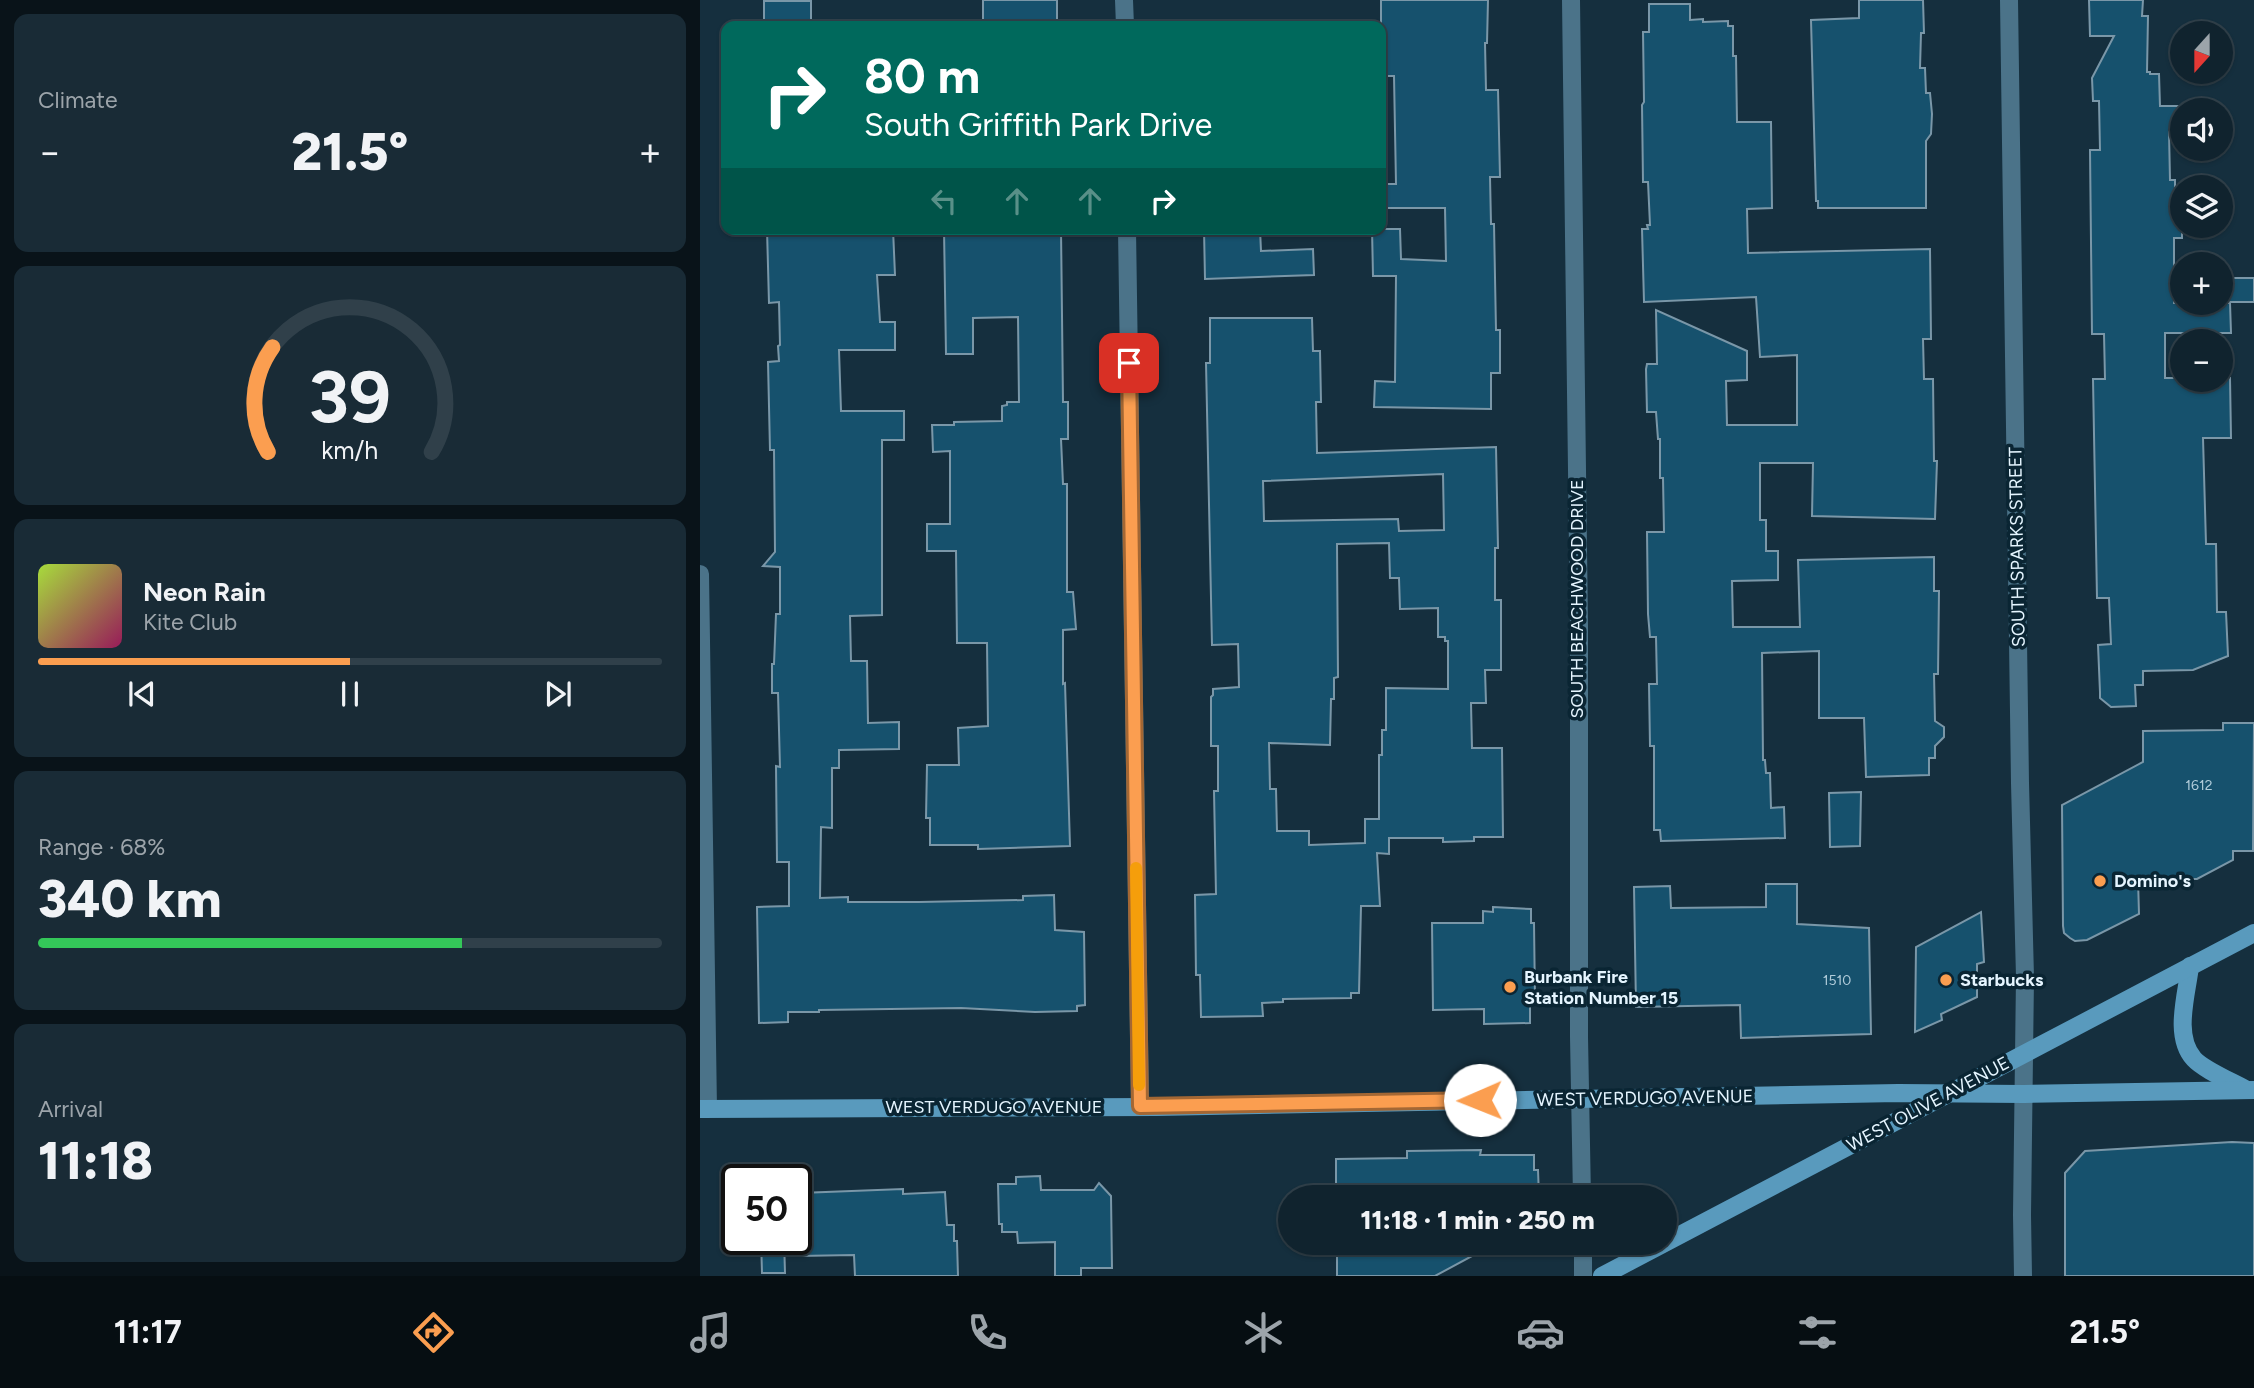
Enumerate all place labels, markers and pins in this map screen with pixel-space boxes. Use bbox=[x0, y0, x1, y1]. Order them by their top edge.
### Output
pin bbox=[1099, 333, 1159, 393]
place label: Domino's bbox=[2114, 870, 2192, 892]
marker: Domino's bbox=[2092, 873, 2108, 889]
place label: Burbank Fire Station Number 15 bbox=[1524, 966, 1678, 1009]
place label: Starbucks bbox=[1960, 969, 2044, 991]
marker: Starbucks bbox=[1938, 972, 1954, 988]
marker: Burbank Fire Station Number 15 bbox=[1502, 979, 1518, 995]

